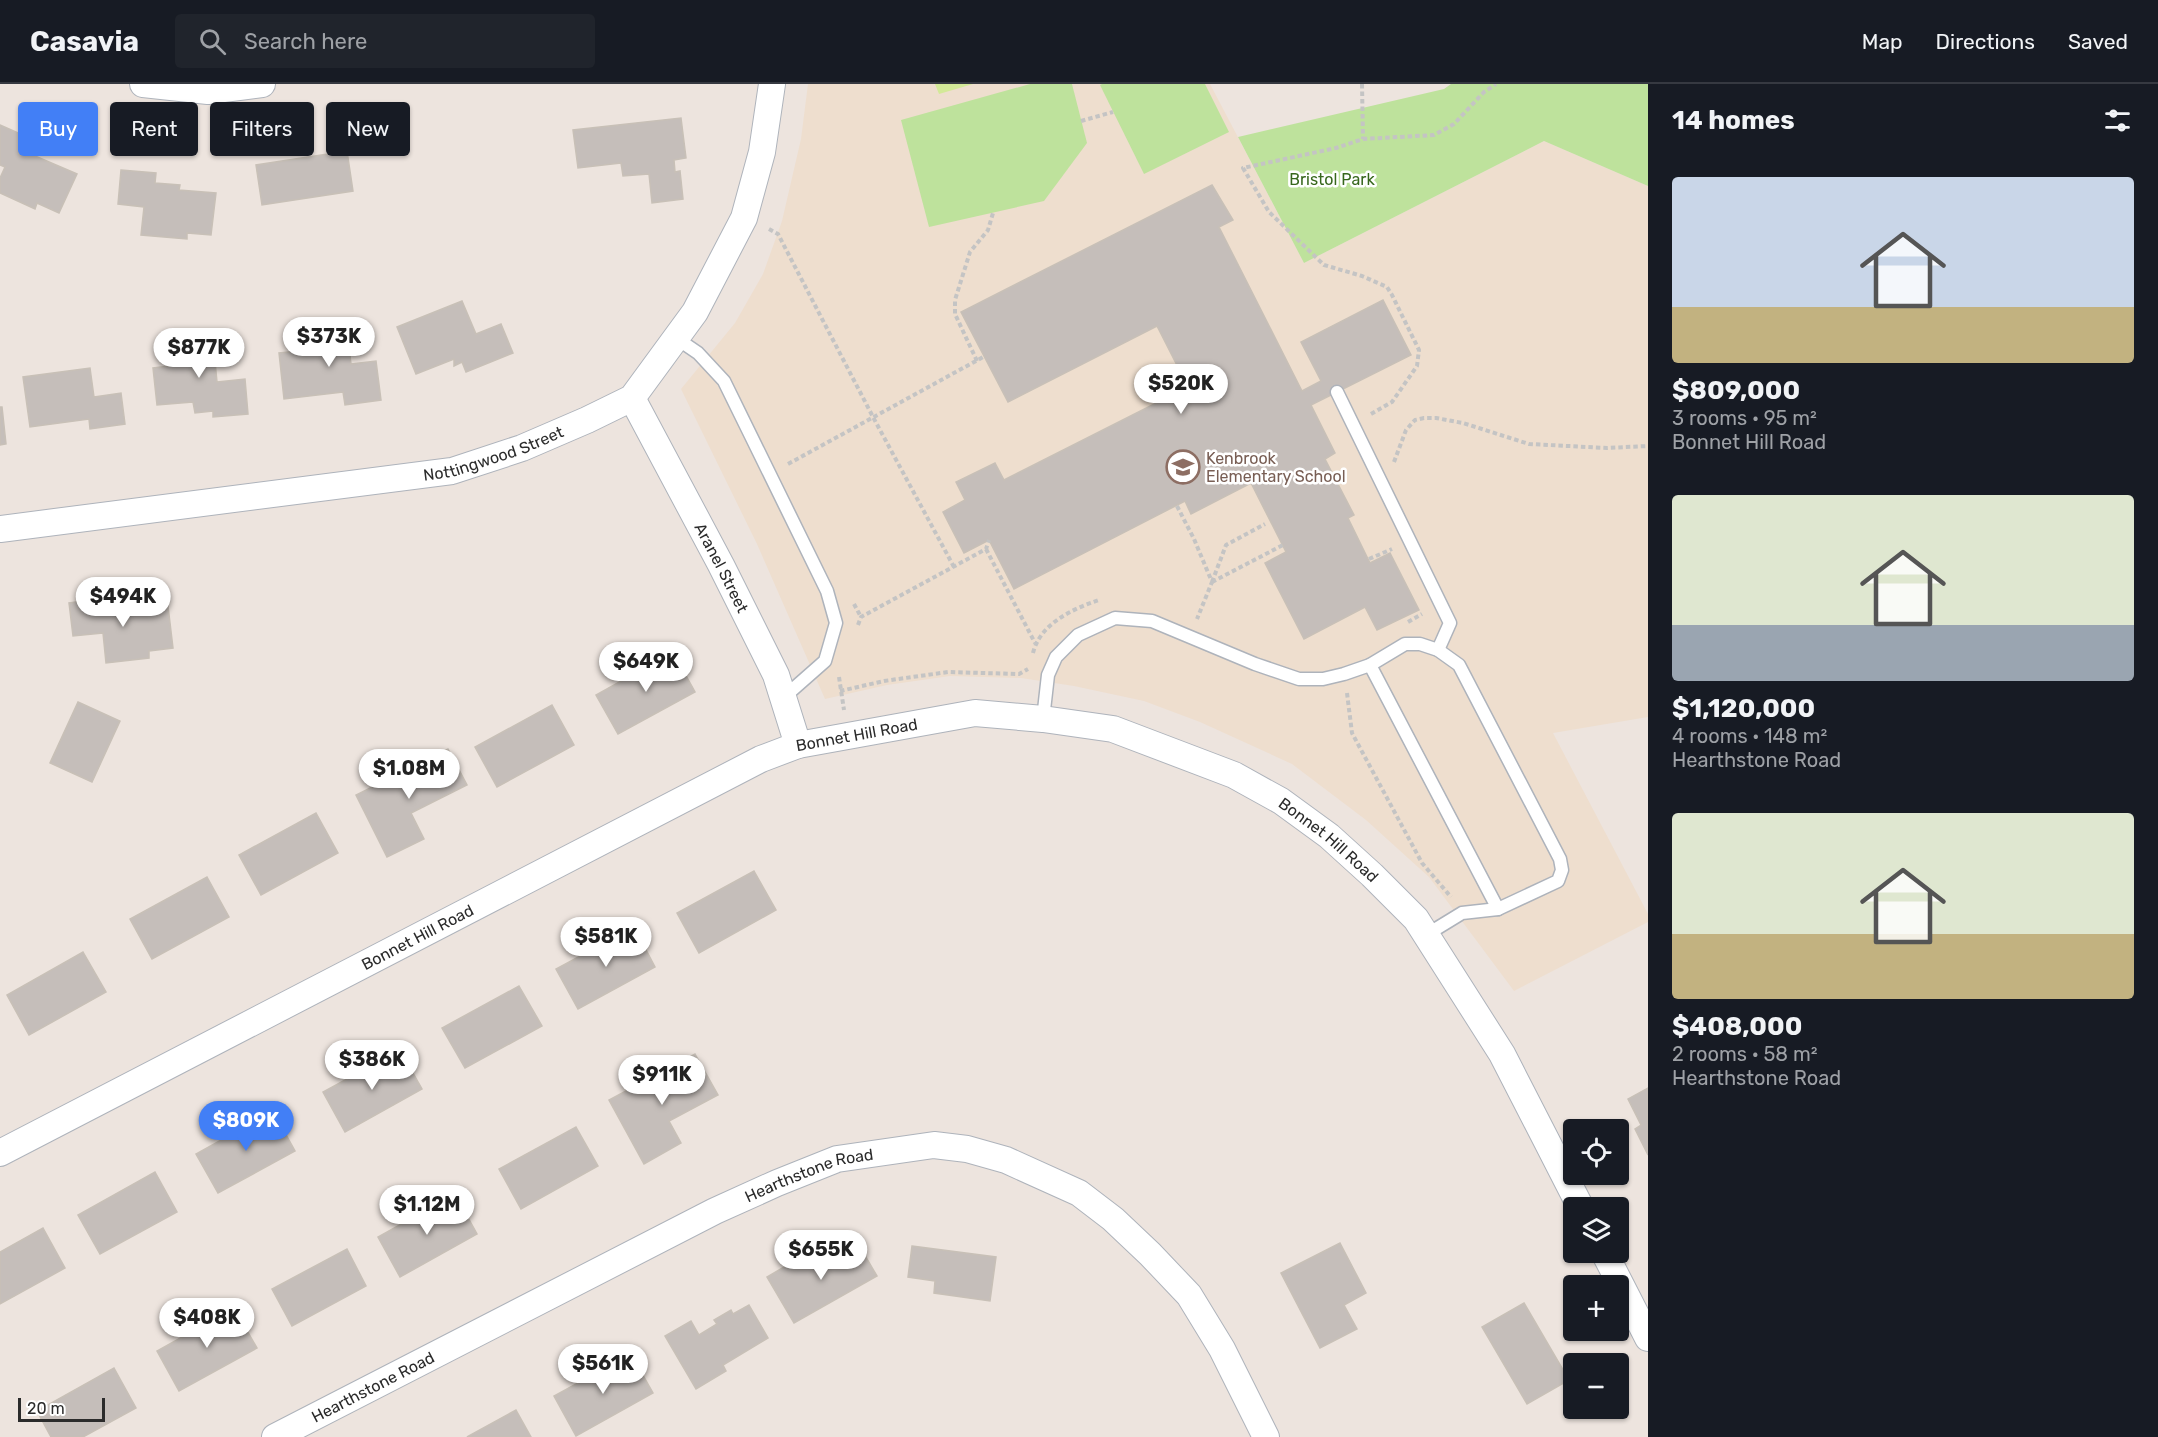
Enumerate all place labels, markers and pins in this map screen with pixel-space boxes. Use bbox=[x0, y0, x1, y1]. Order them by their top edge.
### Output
pin: $373K bbox=[287, 317, 371, 368]
pin: $877K bbox=[157, 328, 241, 379]
pin: $520K bbox=[1139, 364, 1223, 415]
school or university icon: Kenbrook Elementary School bbox=[1165, 449, 1201, 485]
place label: Kenbrook Elementary School bbox=[1206, 449, 1346, 486]
pin: $494K bbox=[81, 577, 165, 628]
pin: $649K bbox=[604, 642, 688, 693]
pin: $1.08M bbox=[360, 749, 458, 800]
pin: $581K bbox=[564, 917, 648, 968]
pin: $386K bbox=[330, 1040, 414, 1091]
pin: $911K bbox=[620, 1055, 704, 1106]
pin: $809K bbox=[204, 1101, 288, 1152]
pin: $1.12M bbox=[378, 1185, 476, 1236]
pin: $655K bbox=[779, 1230, 863, 1281]
pin: $408K bbox=[165, 1298, 249, 1349]
pin: $561K bbox=[561, 1344, 645, 1395]

